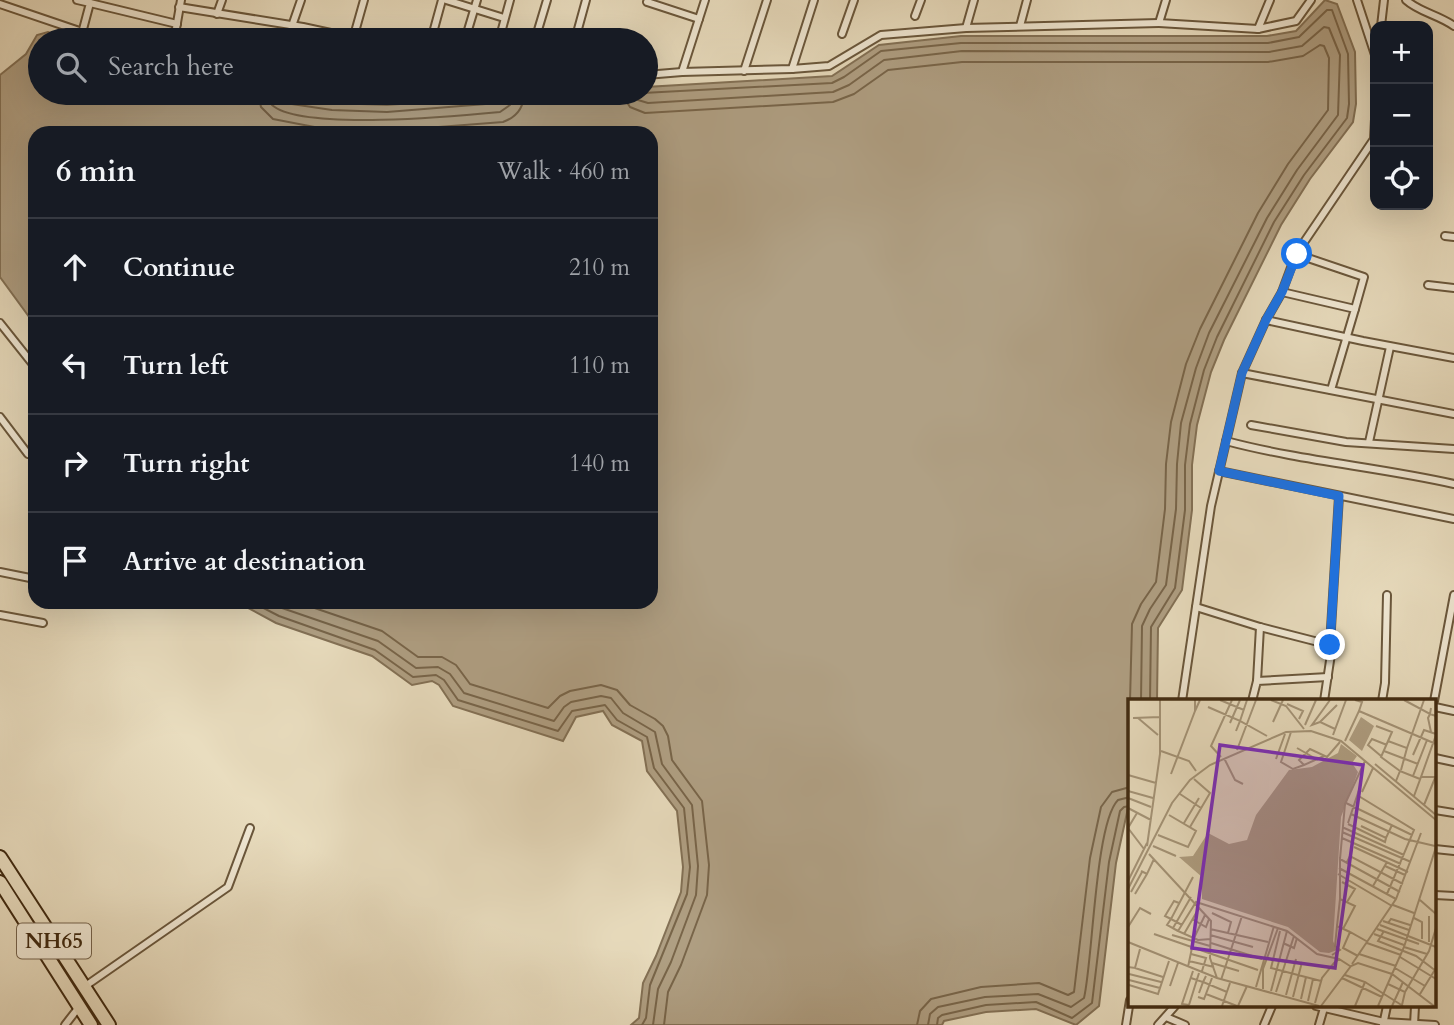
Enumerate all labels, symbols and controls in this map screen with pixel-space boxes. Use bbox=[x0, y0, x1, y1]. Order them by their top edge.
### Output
map controls bbox=[1370, 21, 1433, 210]
button: + bbox=[1370, 21, 1433, 84]
search box bbox=[28, 28, 658, 105]
icon: search bbox=[52, 48, 90, 86]
text: Search here bbox=[108, 49, 234, 84]
button: − bbox=[1370, 84, 1433, 147]
button: locate bbox=[1370, 147, 1433, 210]
text: 6 min bbox=[56, 151, 136, 192]
text: Walk · 460 m bbox=[497, 156, 630, 187]
route start bbox=[1281, 238, 1312, 269]
icon: ahead bbox=[56, 248, 94, 286]
text: Continue bbox=[123, 250, 235, 285]
text: 210 m bbox=[569, 252, 630, 283]
icon: left bbox=[56, 346, 94, 384]
text: Turn left bbox=[123, 348, 228, 383]
text: 110 m bbox=[569, 350, 630, 381]
icon: right bbox=[56, 444, 94, 482]
text: Turn right bbox=[123, 446, 250, 481]
text: 140 m bbox=[569, 448, 630, 479]
icon: arrive bbox=[56, 542, 94, 580]
text: Arrive at destination bbox=[123, 544, 366, 579]
route end bbox=[1314, 629, 1345, 660]
inset map bbox=[1128, 699, 1436, 1007]
road number: NH65 bbox=[17, 923, 91, 958]

